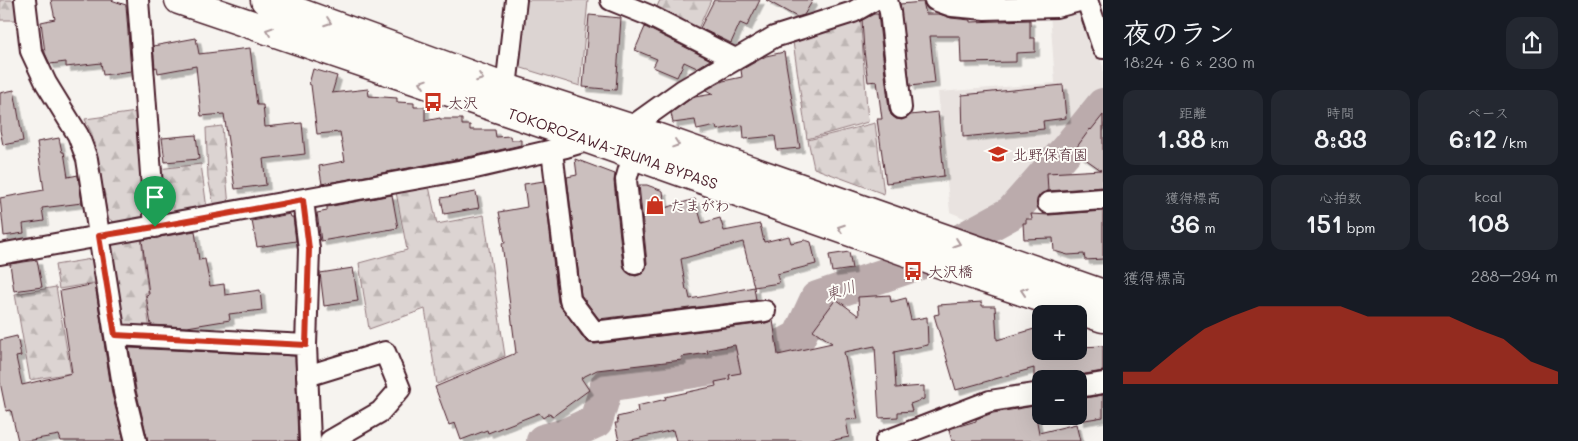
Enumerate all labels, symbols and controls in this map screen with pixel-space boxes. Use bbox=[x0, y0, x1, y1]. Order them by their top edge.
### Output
text: 夜のラン bbox=[1123, 14, 1235, 50]
one-way arrow bbox=[323, 16, 332, 26]
button: share bbox=[1506, 17, 1558, 69]
one-way arrow bbox=[265, 26, 274, 36]
text: 18:24 · 6 × 230 m bbox=[1123, 51, 1255, 72]
one-way arrow bbox=[475, 72, 484, 82]
one-way arrow bbox=[419, 79, 428, 89]
bus stop icon: 大沢 bbox=[422, 91, 444, 113]
place label: 大沢 bbox=[448, 92, 478, 112]
street label: TOKOROZAWA-IRUMA BYPASS bbox=[505, 103, 721, 193]
text: 距離 bbox=[1179, 103, 1207, 122]
text: 時間 bbox=[1326, 103, 1354, 122]
text: ペース bbox=[1468, 103, 1509, 122]
text: 1.38 bbox=[1157, 122, 1206, 154]
text: 8:33 bbox=[1314, 122, 1367, 154]
text: 6:12 bbox=[1449, 122, 1497, 154]
text: km bbox=[1206, 133, 1229, 152]
text: /km bbox=[1497, 133, 1527, 152]
one-way arrow bbox=[672, 138, 680, 148]
school or university icon: 北野保育園 bbox=[987, 143, 1009, 165]
place label: 北野保育園 bbox=[1013, 144, 1088, 164]
pin bbox=[134, 176, 176, 227]
icon: arrive bbox=[141, 183, 169, 211]
text: kcal bbox=[1474, 187, 1502, 206]
text: 獲得標高 bbox=[1165, 188, 1221, 207]
text: 心拍数 bbox=[1319, 188, 1361, 207]
shop icon: たまがわ bbox=[644, 194, 666, 216]
place label: たまがわ bbox=[670, 195, 730, 215]
text: 108 bbox=[1467, 206, 1509, 238]
text: 36 bbox=[1170, 207, 1200, 239]
text: 151 bbox=[1305, 207, 1342, 239]
text: m bbox=[1200, 218, 1216, 237]
text: bpm bbox=[1342, 218, 1376, 237]
one-way arrow bbox=[837, 224, 846, 234]
one-way arrow bbox=[952, 237, 961, 247]
bus stop icon: 大沢橋 bbox=[902, 260, 924, 282]
place label: 大沢橋 bbox=[928, 261, 973, 281]
text: 288–294 m bbox=[1471, 265, 1558, 286]
text: 獲得標高 bbox=[1123, 267, 1187, 288]
water label: 東川 bbox=[821, 275, 859, 305]
one-way arrow bbox=[1020, 287, 1028, 297]
map controls bbox=[1032, 305, 1087, 425]
button: + bbox=[1032, 305, 1087, 360]
button: − bbox=[1032, 370, 1087, 425]

